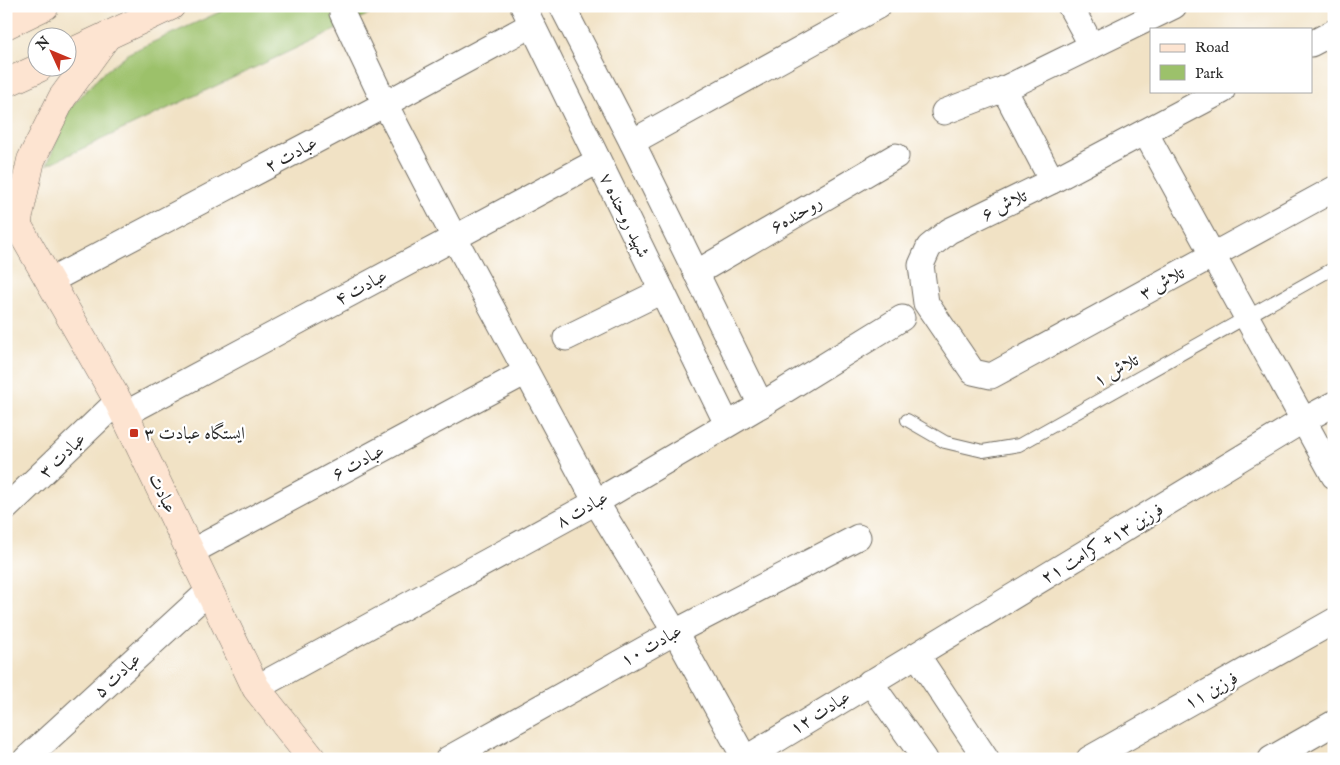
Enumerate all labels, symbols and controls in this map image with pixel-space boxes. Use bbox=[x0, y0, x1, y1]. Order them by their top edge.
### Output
north arrow bbox=[28, 28, 78, 78]
legend bbox=[1150, 28, 1312, 92]
text: N bbox=[32, 33, 54, 55]
text: Road bbox=[1195, 38, 1230, 57]
text: Park bbox=[1195, 64, 1225, 83]
street label: عبادت ۲ bbox=[261, 132, 322, 179]
street label: شهید روحنده ۷ bbox=[593, 170, 654, 262]
street label: تلاش ۶ bbox=[978, 185, 1032, 227]
street label: روحنده۶ bbox=[767, 191, 827, 239]
street label: تلاش ۳ bbox=[1136, 262, 1190, 306]
street label: عبادت ۴ bbox=[331, 265, 392, 312]
street label: تلاش ۱ bbox=[1090, 349, 1144, 393]
place label: ایستگاه عبادت ۳ bbox=[144, 421, 245, 446]
marker: ایستگاه عبادت ۳ bbox=[128, 427, 140, 439]
street label: عبادت ۳ bbox=[35, 428, 91, 484]
street label: عبادت ۶ bbox=[328, 440, 389, 487]
street label: عبادت bbox=[142, 470, 181, 518]
street label: عبادت ۸ bbox=[553, 487, 613, 534]
street label: فرزین ۱۳+ کرامت ۲۱ bbox=[1037, 499, 1168, 590]
street label: عبادت ۱۰ bbox=[617, 620, 687, 673]
street label: عبادت ۵ bbox=[90, 648, 146, 704]
street label: فرزین ۱۱ bbox=[1181, 667, 1243, 715]
street label: عبادت ۱۲ bbox=[786, 686, 855, 741]

